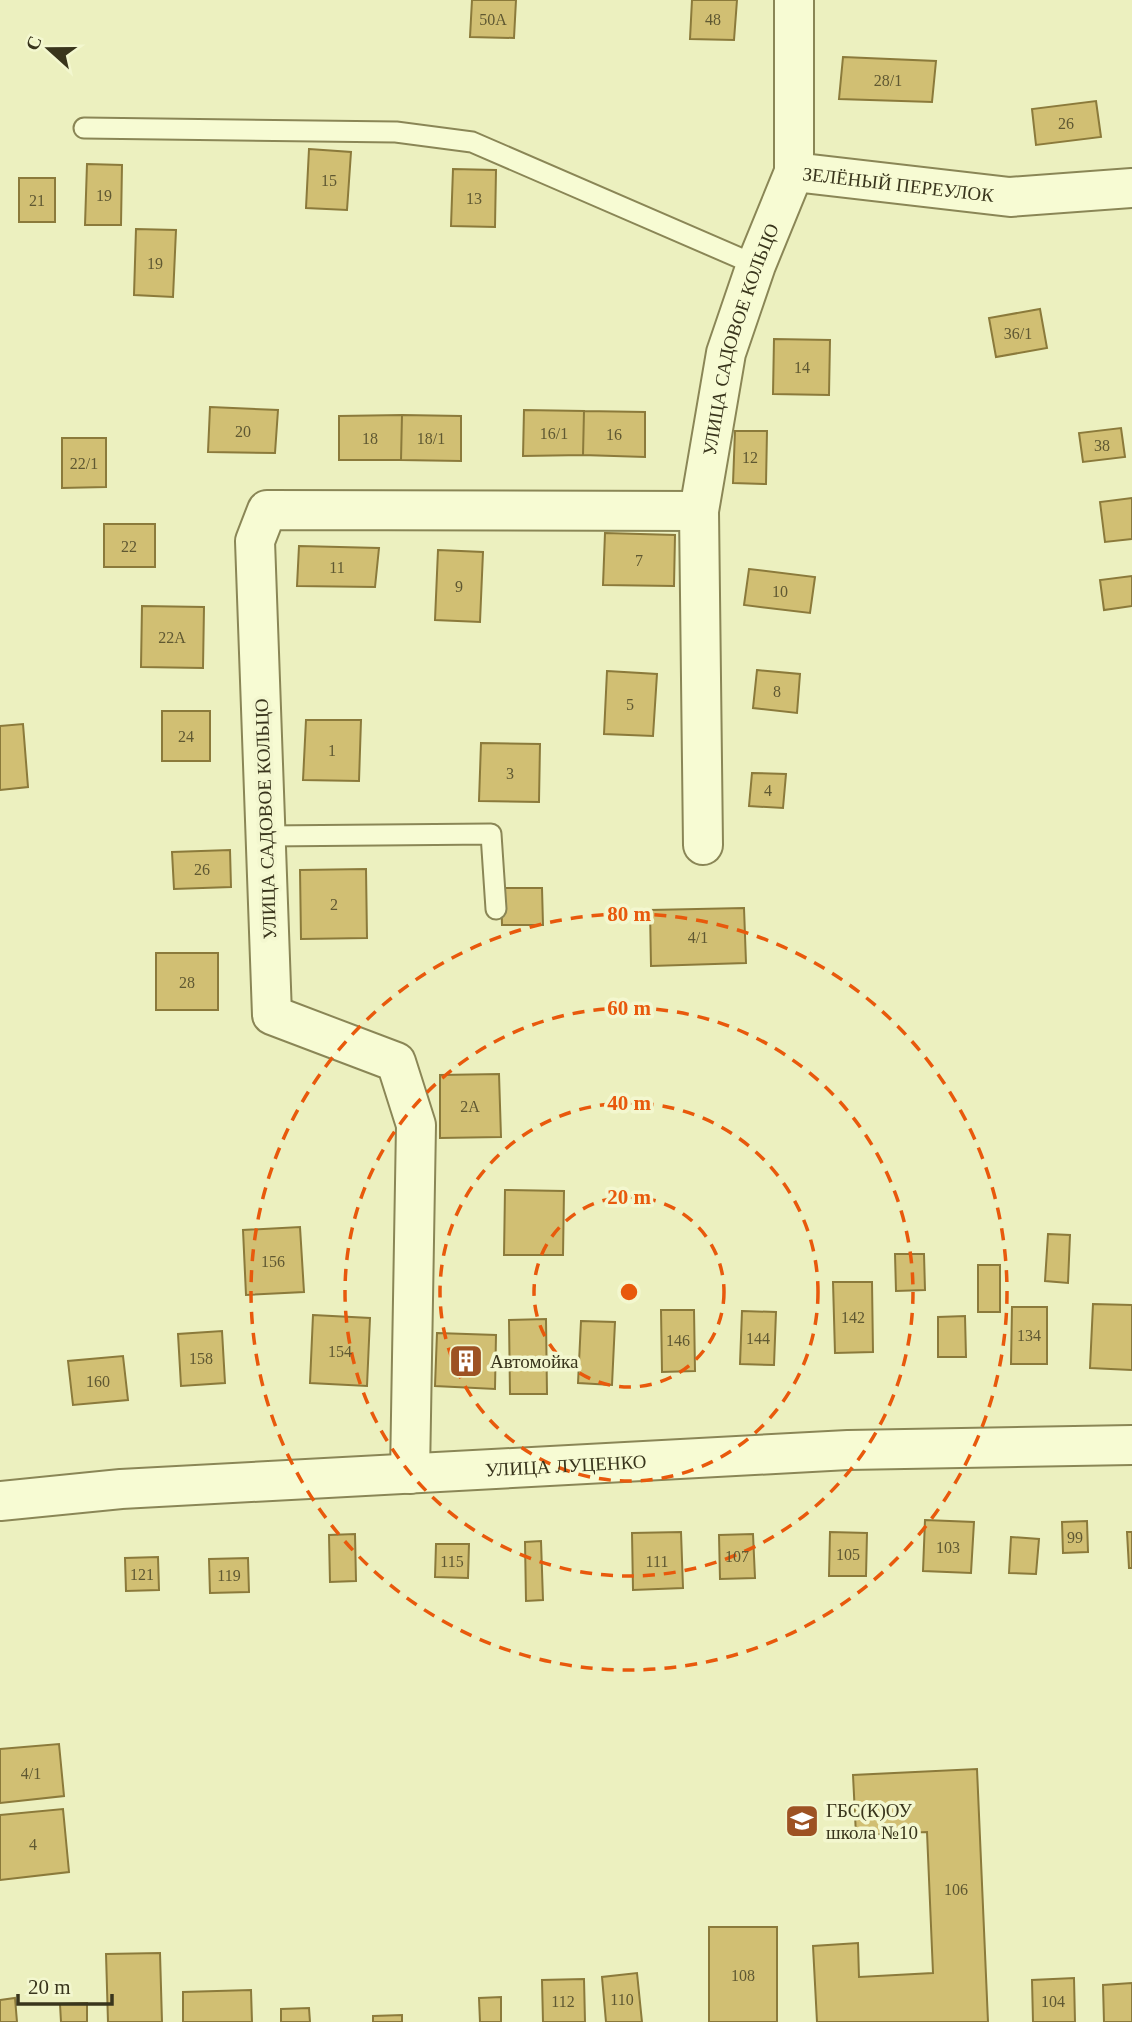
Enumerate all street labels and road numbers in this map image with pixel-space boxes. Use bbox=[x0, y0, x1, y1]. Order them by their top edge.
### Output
street label: ЗЕЛЁНЫЙ ПЕРЕУЛОК bbox=[802, 163, 995, 206]
street label: УЛИЦА САДОВОЕ КОЛЬЦО bbox=[699, 220, 783, 457]
street label: УЛИЦА САДОВОЕ КОЛЬЦО bbox=[251, 698, 280, 940]
street label: УЛИЦА ЛУЦЕНКО bbox=[485, 1451, 647, 1480]

